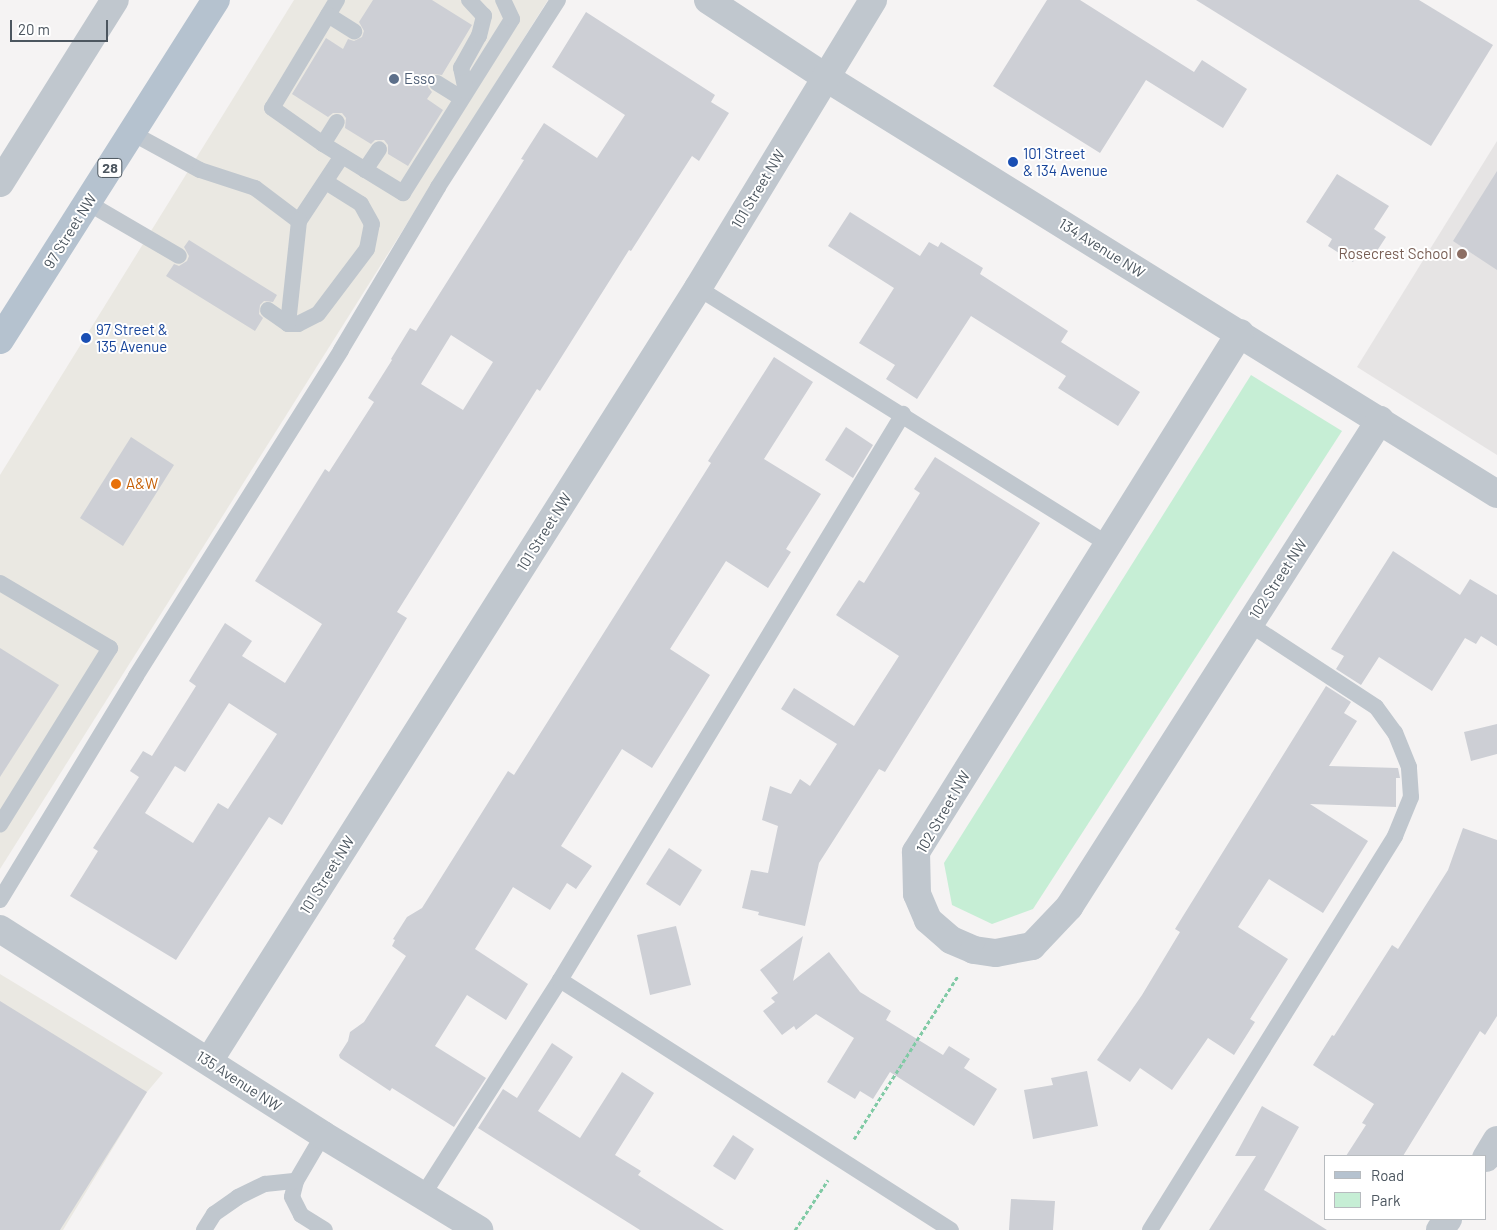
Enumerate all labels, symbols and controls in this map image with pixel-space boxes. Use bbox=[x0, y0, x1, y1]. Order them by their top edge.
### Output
scale bar bbox=[12, 10, 110, 42]
text: 20 m bbox=[18, 20, 50, 38]
place label: Esso bbox=[404, 70, 435, 88]
marker: Esso bbox=[388, 73, 400, 85]
place label: 101 Street & 134 Avenue bbox=[1023, 144, 1108, 179]
street label: 101 Street NW bbox=[727, 146, 789, 232]
road number: 28 bbox=[96, 156, 124, 180]
marker: 101 Street & 134 Avenue bbox=[1007, 156, 1019, 168]
street label: 97 Street NW bbox=[40, 190, 100, 272]
street label: 134 Avenue NW bbox=[1056, 214, 1148, 282]
place label: Rosecrest School bbox=[1338, 245, 1452, 263]
marker: Rosecrest School bbox=[1456, 248, 1468, 260]
place label: 97 Street & 135 Avenue bbox=[96, 320, 168, 355]
marker: 97 Street & 135 Avenue bbox=[80, 332, 92, 344]
place label: A&W bbox=[126, 475, 158, 493]
marker: A&W bbox=[110, 478, 122, 490]
street label: 101 Street NW bbox=[513, 490, 575, 574]
street label: 102 Street NW bbox=[1245, 536, 1311, 622]
street label: 102 Street NW bbox=[912, 768, 974, 856]
street label: 101 Street NW bbox=[296, 833, 358, 917]
street label: 135 Avenue NW bbox=[193, 1047, 285, 1115]
legend bbox=[1324, 1155, 1487, 1220]
text: Road bbox=[1371, 1166, 1404, 1184]
text: Park bbox=[1371, 1191, 1400, 1209]

